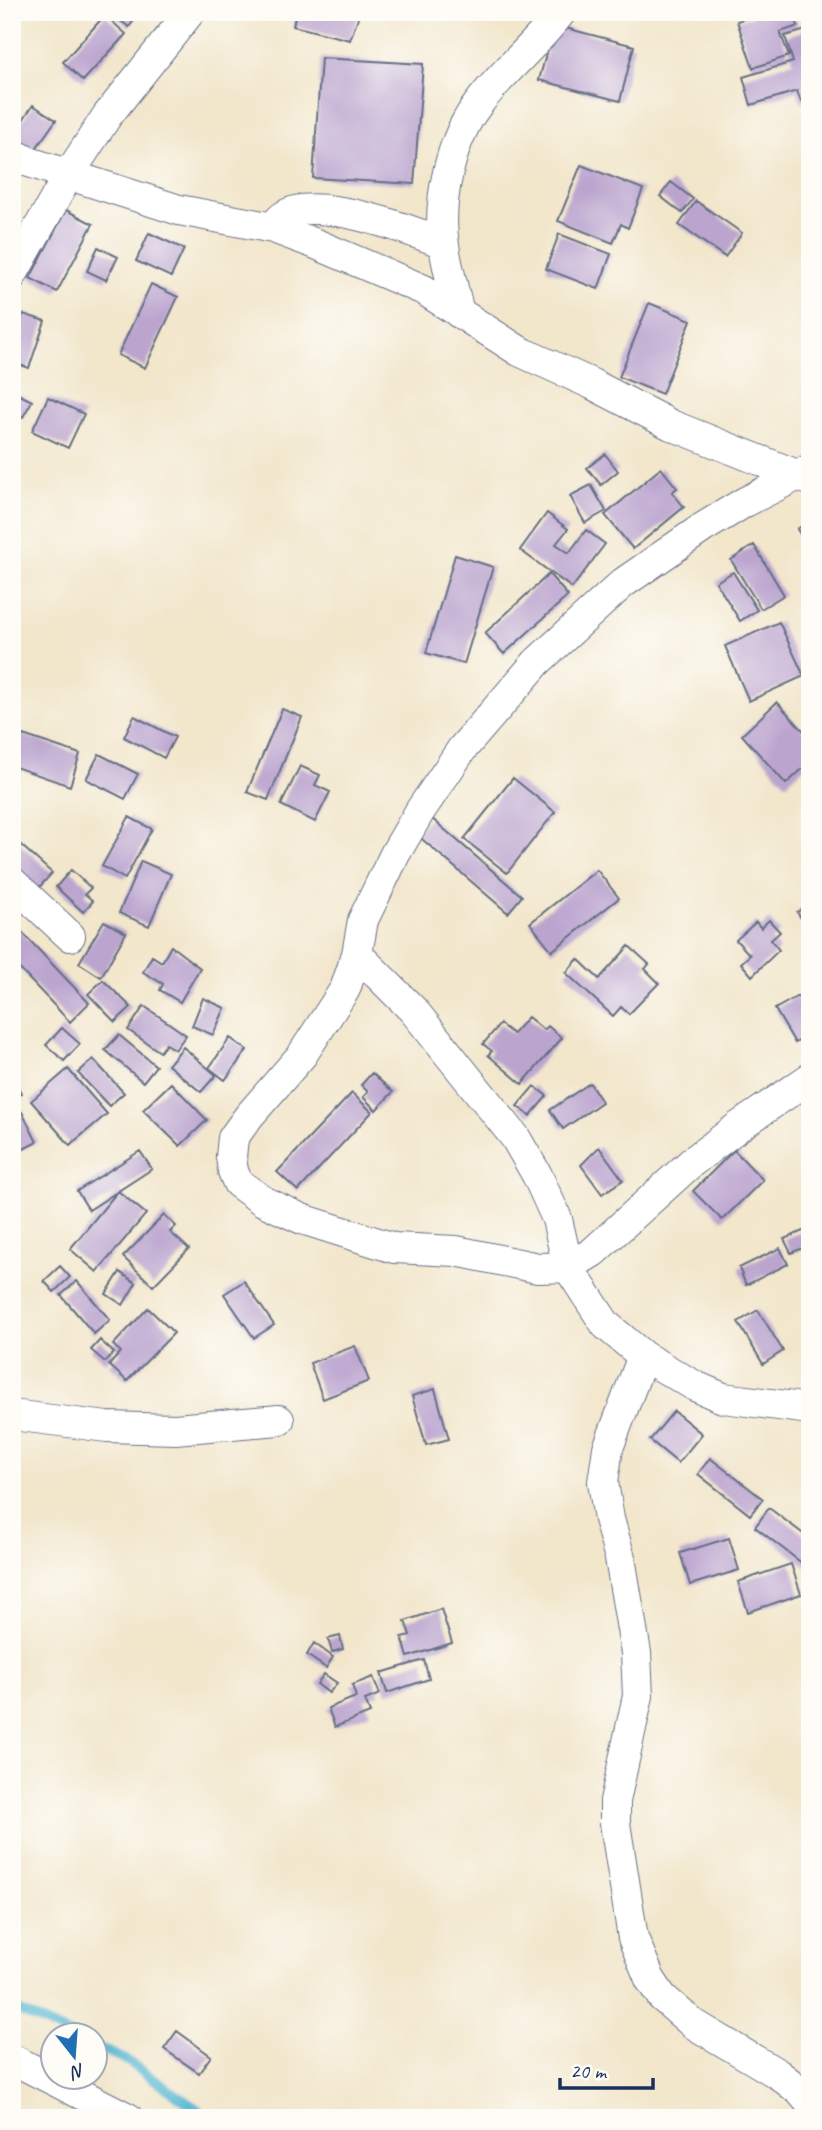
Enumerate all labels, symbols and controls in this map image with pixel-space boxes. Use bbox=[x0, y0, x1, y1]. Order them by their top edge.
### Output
north arrow bbox=[38, 2022, 108, 2092]
scale bar bbox=[560, 2046, 652, 2090]
text: N bbox=[66, 2058, 88, 2085]
text: 20 m bbox=[570, 2058, 608, 2084]

